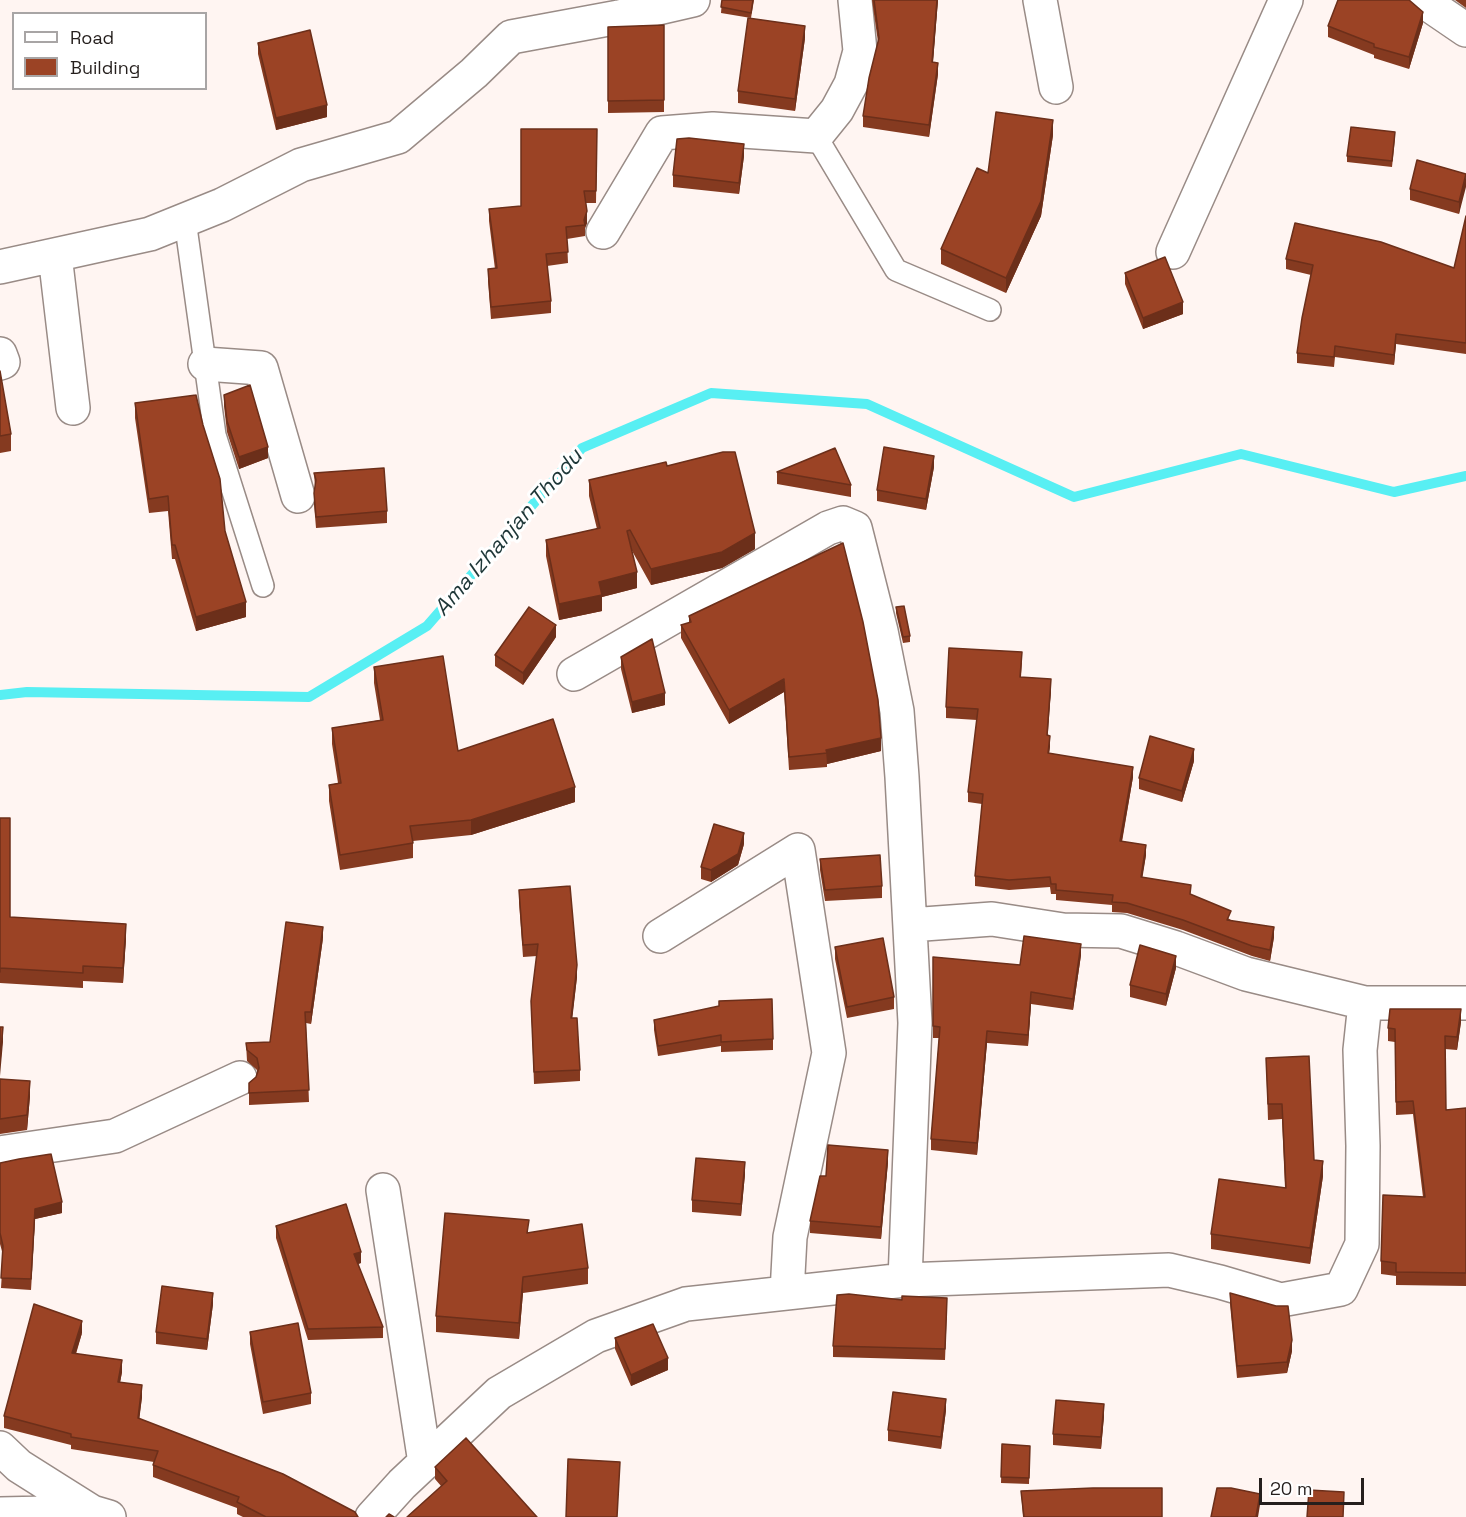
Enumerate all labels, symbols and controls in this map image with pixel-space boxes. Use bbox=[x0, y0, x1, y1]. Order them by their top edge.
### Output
legend bbox=[12, 12, 207, 90]
text: Road bbox=[70, 26, 114, 49]
text: Building bbox=[70, 56, 140, 79]
water label: Ama Izhanjan Thodu bbox=[429, 444, 589, 622]
scale bar bbox=[1262, 1466, 1367, 1504]
text: 20 m bbox=[1270, 1477, 1313, 1500]

